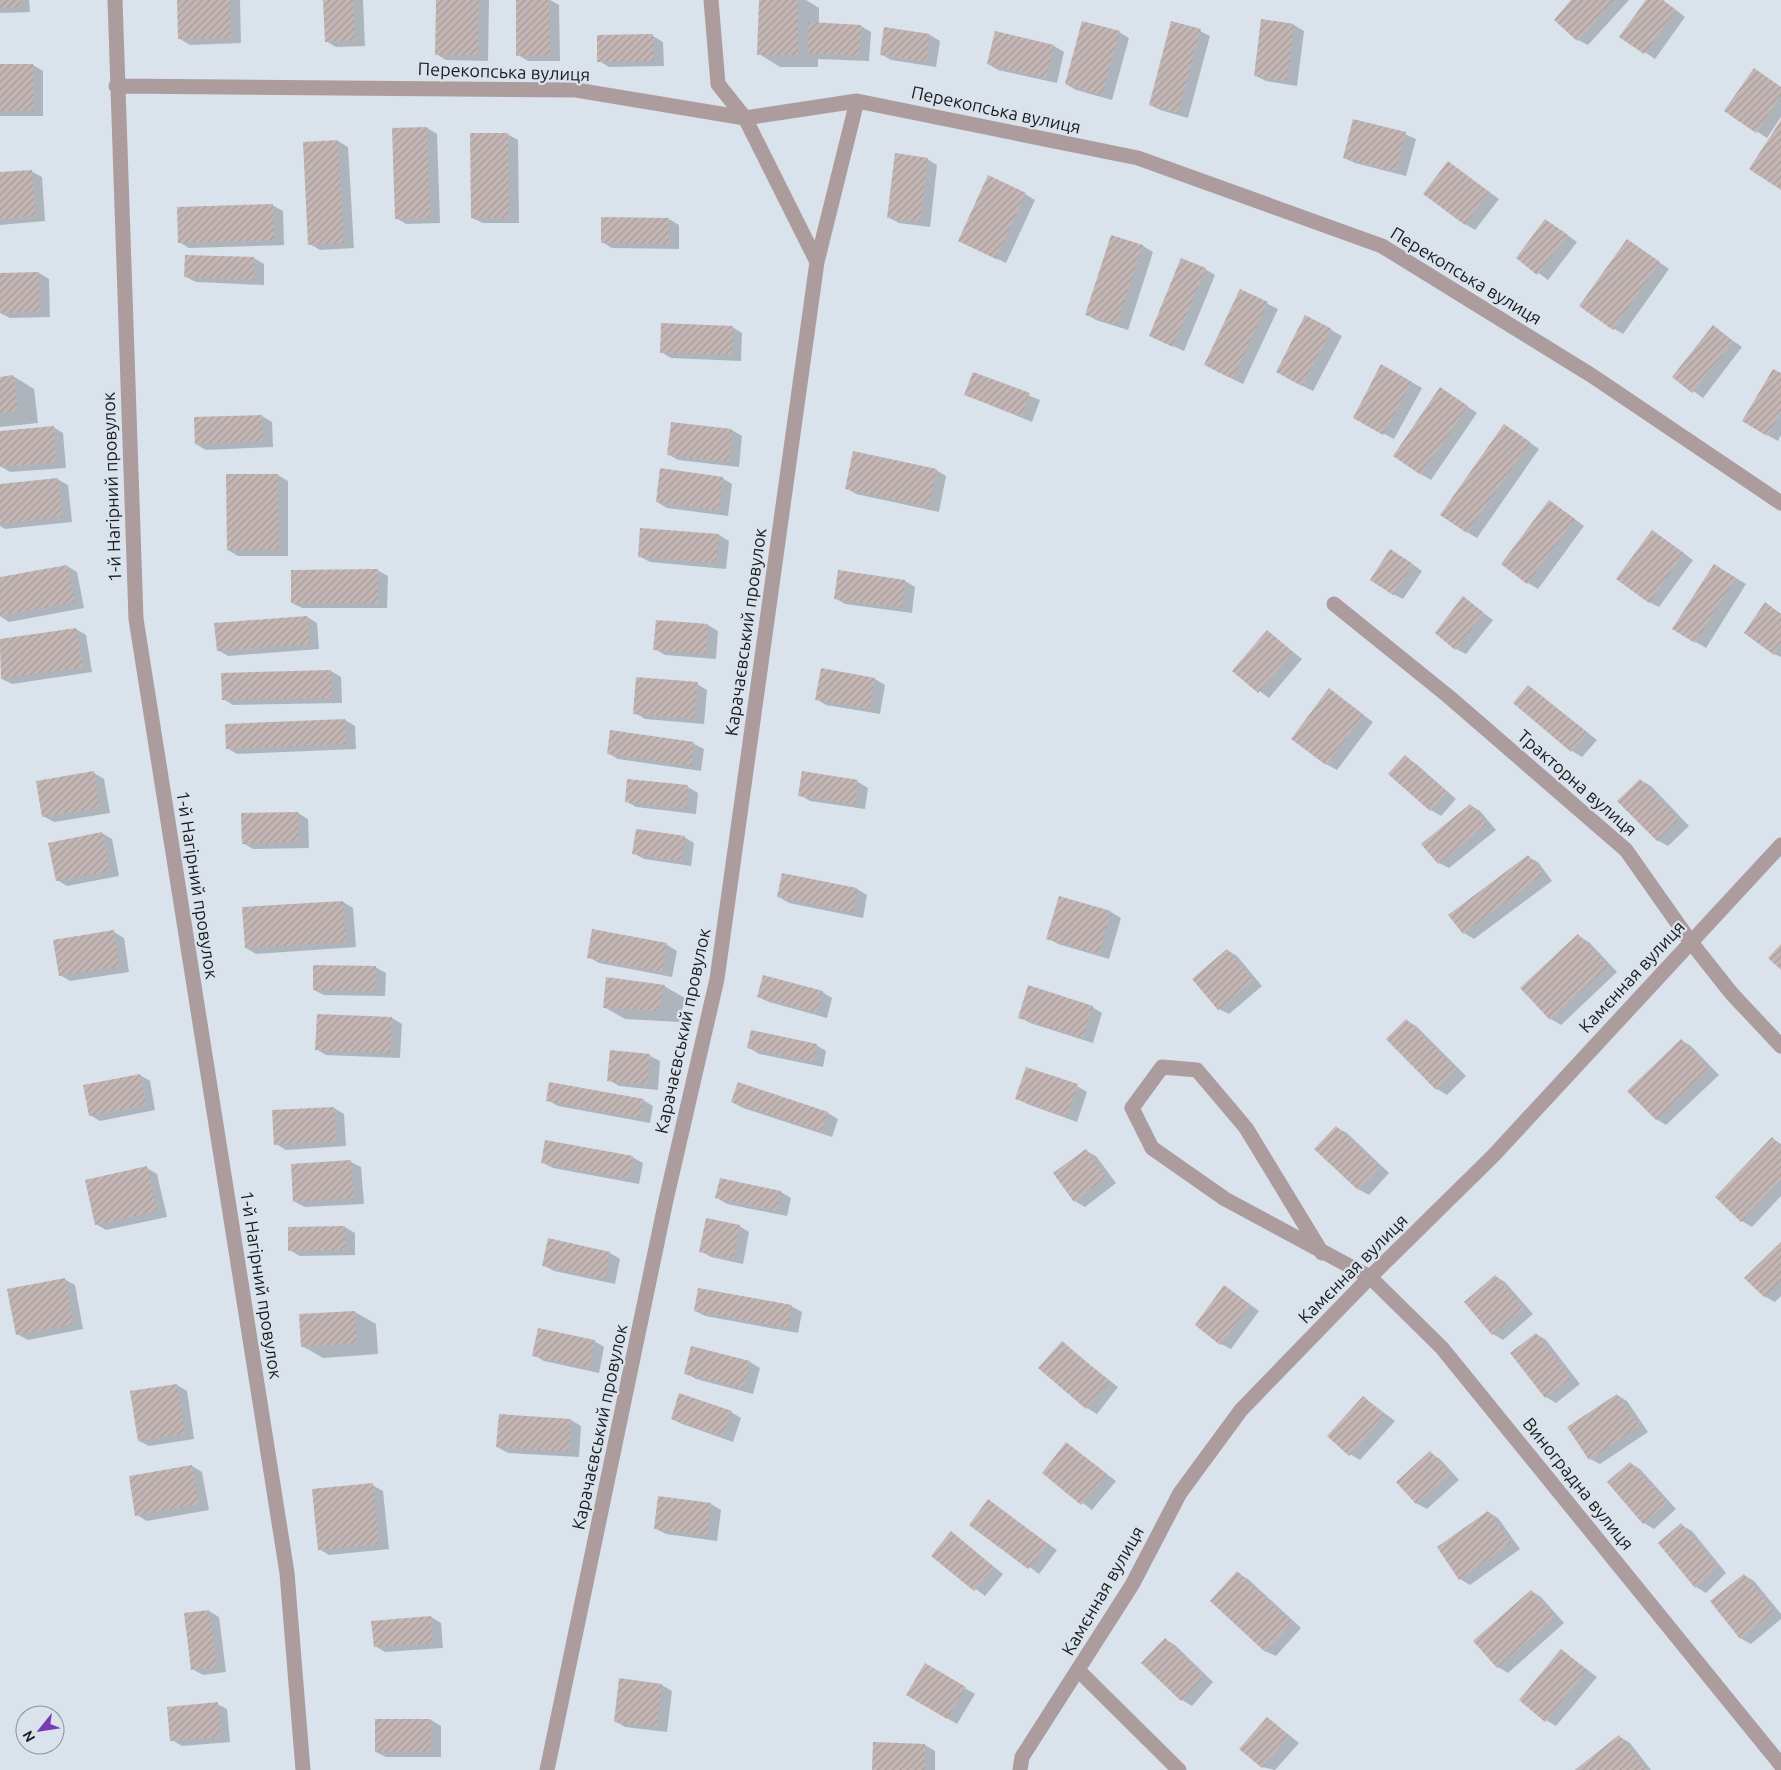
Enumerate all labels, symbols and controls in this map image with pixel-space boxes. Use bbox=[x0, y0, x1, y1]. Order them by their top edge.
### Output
street label: Перекопська вулиця bbox=[417, 58, 591, 84]
street label: Перекопська вулиця bbox=[910, 81, 1083, 137]
street label: Перекопська вулиця bbox=[1387, 222, 1546, 328]
street label: 1-й Нагірний провулок bbox=[98, 392, 124, 582]
street label: Карачаєвський провулок bbox=[721, 527, 770, 737]
street label: Тракторна вулиця bbox=[1514, 725, 1641, 839]
street label: 1-й Нагірний провулок bbox=[173, 789, 223, 980]
street label: Камєнная вулиця bbox=[1574, 916, 1688, 1036]
street label: Карачаєвський провулок bbox=[650, 926, 714, 1135]
street label: 1-й Нагірний провулок bbox=[237, 1189, 287, 1380]
street label: Камєнная вулиця bbox=[1294, 1210, 1411, 1327]
street label: Карачаєвський провулок bbox=[567, 1322, 631, 1531]
street label: Виноградна вулиця bbox=[1519, 1413, 1638, 1553]
street label: Камєнная вулиця bbox=[1057, 1522, 1147, 1659]
north arrow bbox=[15, 1705, 65, 1755]
text: N bbox=[19, 1728, 38, 1745]

